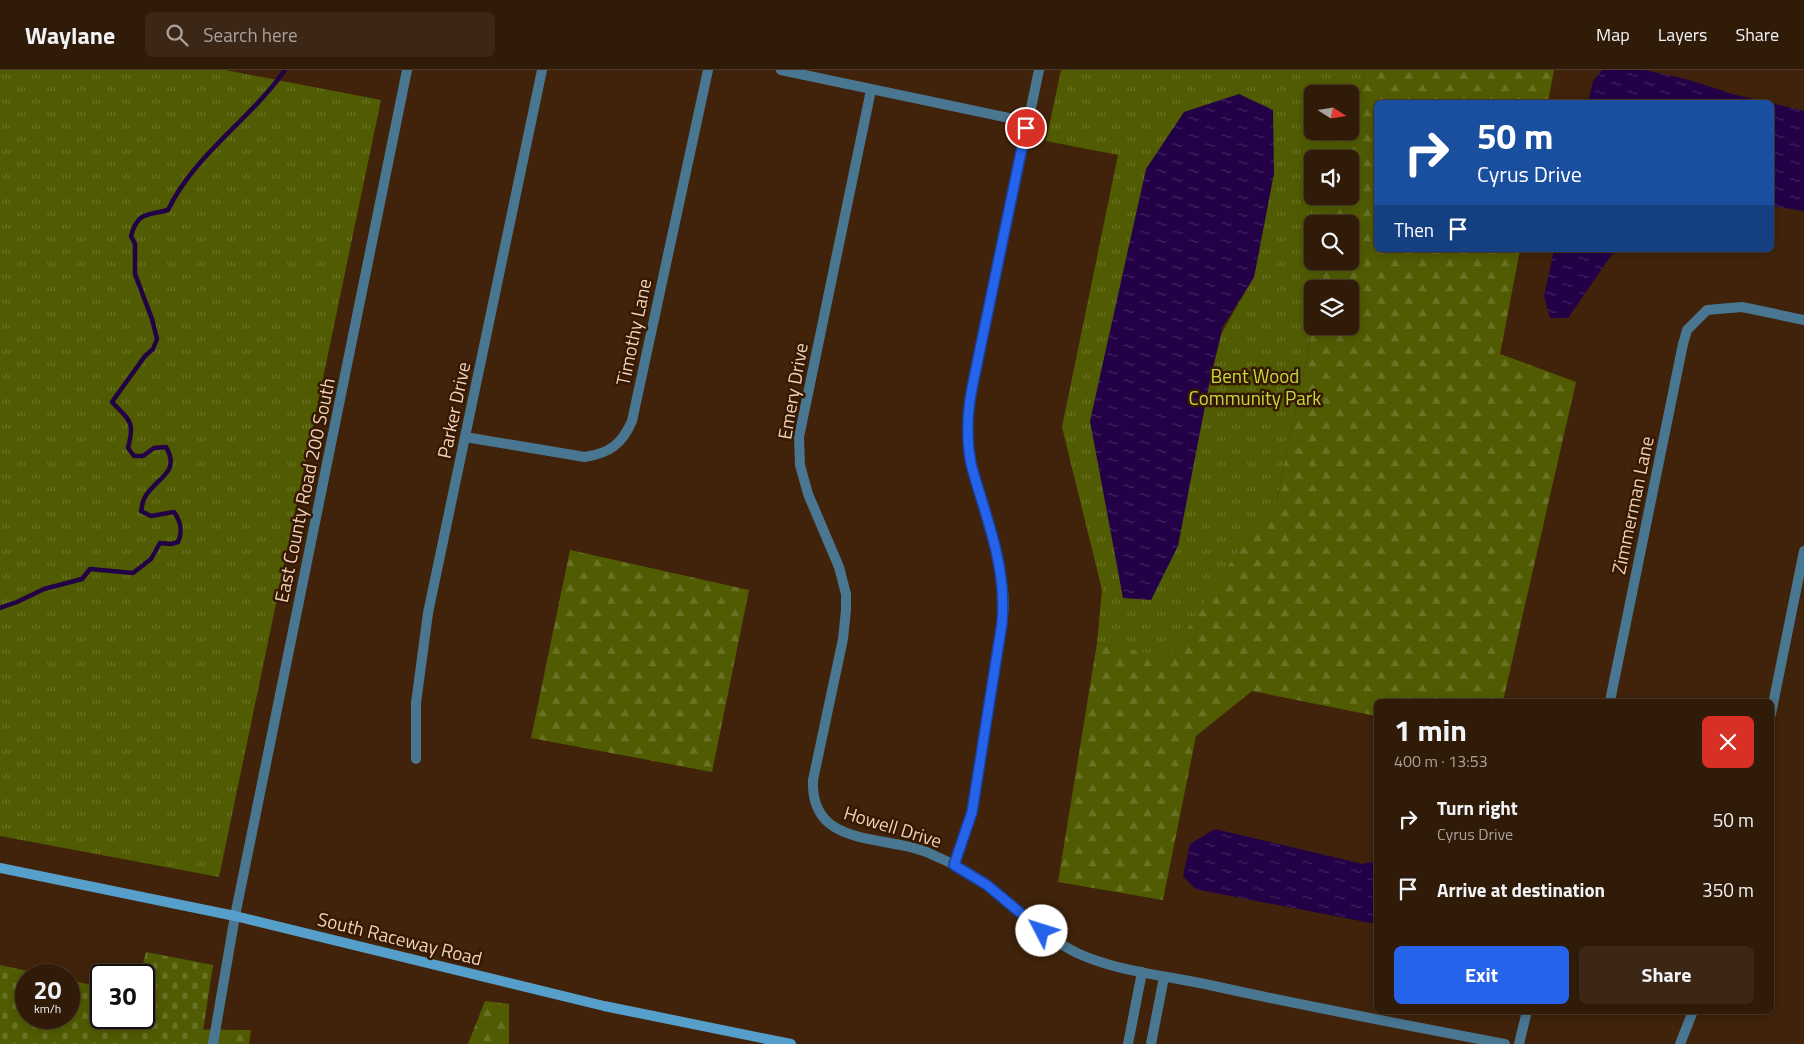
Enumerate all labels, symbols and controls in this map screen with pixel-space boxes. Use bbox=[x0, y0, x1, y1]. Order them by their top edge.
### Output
search box bbox=[145, 12, 495, 57]
text: Waylane bbox=[25, 17, 115, 53]
text: Search here bbox=[203, 20, 298, 49]
icon: search bbox=[163, 21, 191, 49]
text: Map bbox=[1596, 21, 1630, 48]
text: Layers bbox=[1658, 21, 1707, 48]
text: Share bbox=[1735, 21, 1779, 48]
north arrow bbox=[1304, 85, 1359, 140]
map controls bbox=[1304, 85, 1359, 335]
pin bbox=[1005, 107, 1047, 149]
text: 50 m bbox=[1477, 109, 1553, 163]
icon: arrive bbox=[1012, 114, 1040, 142]
icon: right bbox=[1394, 120, 1459, 185]
button: sound bbox=[1304, 150, 1359, 205]
text: Cyrus Drive bbox=[1477, 157, 1582, 191]
button: search bbox=[1304, 215, 1359, 270]
text: Then bbox=[1394, 215, 1434, 244]
icon: arrive bbox=[1444, 215, 1472, 243]
street label: Timothy Lane bbox=[608, 276, 658, 388]
button: layers bbox=[1304, 280, 1359, 335]
street label: Emery Drive bbox=[769, 340, 815, 442]
street label: Parker Drive bbox=[429, 359, 477, 461]
park label: Bent Wood Community Park bbox=[1189, 361, 1321, 412]
street label: East County Road 200 South bbox=[266, 375, 342, 605]
street label: Zimmerman Lane bbox=[1603, 433, 1661, 577]
text: 1 min bbox=[1394, 707, 1467, 753]
button: close bbox=[1702, 716, 1754, 768]
text: 400 m · 13:53 bbox=[1394, 749, 1488, 773]
text: Turn right bbox=[1437, 793, 1518, 822]
street label: Howell Drive bbox=[840, 797, 946, 855]
icon: right bbox=[1394, 805, 1422, 833]
text: 50 m bbox=[1713, 805, 1754, 834]
text: Cyrus Drive bbox=[1437, 822, 1513, 846]
icon: arrive bbox=[1394, 875, 1422, 903]
text: Arrive at destination bbox=[1437, 875, 1605, 904]
text: 350 m bbox=[1702, 875, 1754, 904]
street label: South Raceway Road bbox=[315, 904, 485, 972]
position arrow bbox=[1015, 904, 1067, 956]
button: Exit bbox=[1394, 946, 1569, 1004]
button: Share bbox=[1579, 946, 1754, 1004]
speed limit sign: 30 bbox=[90, 964, 155, 1029]
text: 20 bbox=[33, 971, 62, 1009]
text: km/h bbox=[34, 999, 61, 1018]

